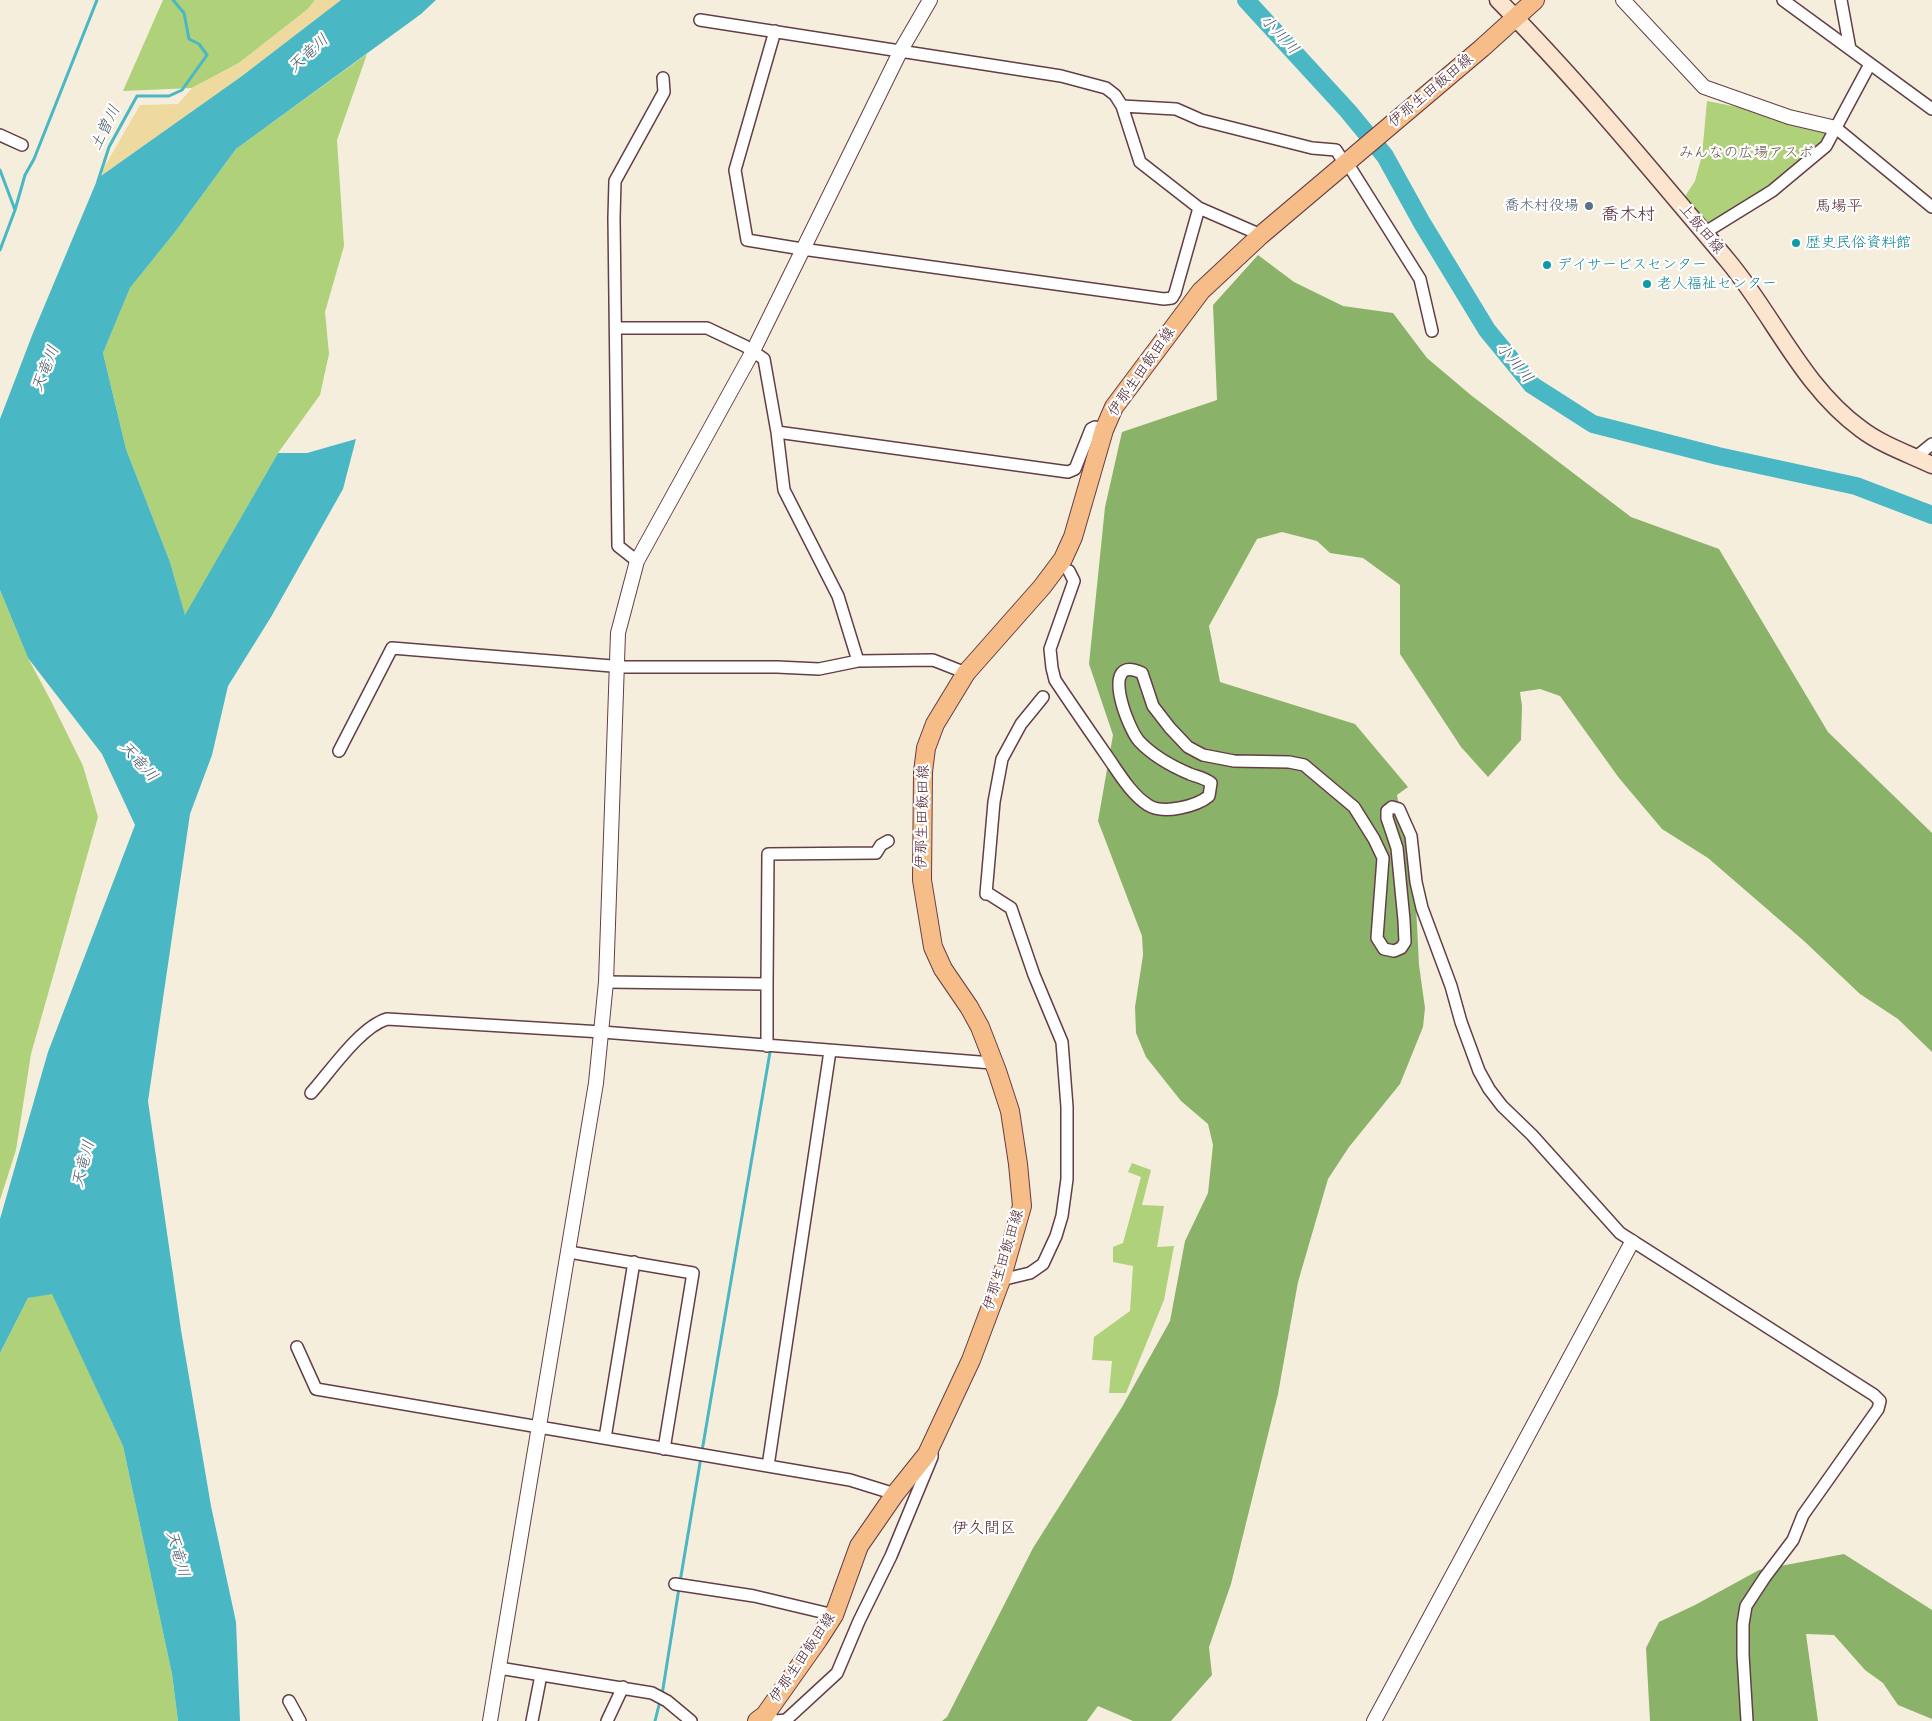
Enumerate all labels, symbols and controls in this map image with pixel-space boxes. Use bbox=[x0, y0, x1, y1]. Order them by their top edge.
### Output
water label: 小川川 bbox=[1256, 11, 1302, 59]
water label: 天竜川 bbox=[285, 31, 333, 77]
street label: 伊那生田飯田線 bbox=[1385, 50, 1477, 132]
water label: 土曽川 bbox=[87, 102, 125, 154]
park label: みんなの広場アスボ bbox=[1679, 144, 1813, 162]
place label: 喬木村役場 bbox=[1504, 197, 1579, 215]
district label: 馬場平 bbox=[1815, 197, 1863, 217]
marker: 喬木村役場 bbox=[1583, 200, 1595, 212]
street label: 上飯田線 bbox=[1675, 200, 1727, 258]
district label: 喬木村 bbox=[1601, 204, 1655, 226]
place label: 歴史民俗資料館 bbox=[1806, 234, 1911, 252]
marker: 歴史民俗資料館 bbox=[1790, 237, 1802, 249]
place label: デイサービスセンター bbox=[1557, 256, 1707, 274]
marker: デイサービスセンター bbox=[1541, 259, 1553, 271]
place label: 老人福祉センター bbox=[1657, 275, 1777, 293]
marker: 老人福祉センター bbox=[1641, 278, 1653, 290]
street label: 伊那生田飯田線 bbox=[1105, 324, 1179, 420]
water label: 小川川 bbox=[1491, 338, 1537, 388]
water label: 天竜川 bbox=[28, 343, 64, 395]
water label: 天竜川 bbox=[115, 738, 161, 786]
street label: 伊那生田飯田線 bbox=[913, 764, 933, 870]
water label: 天竜川 bbox=[69, 1138, 99, 1190]
street label: 伊那生田飯田線 bbox=[980, 1207, 1028, 1313]
district label: 伊久間区 bbox=[952, 1519, 1016, 1539]
water label: 天竜川 bbox=[161, 1528, 193, 1580]
street label: 伊那生田飯田線 bbox=[766, 1609, 840, 1707]

